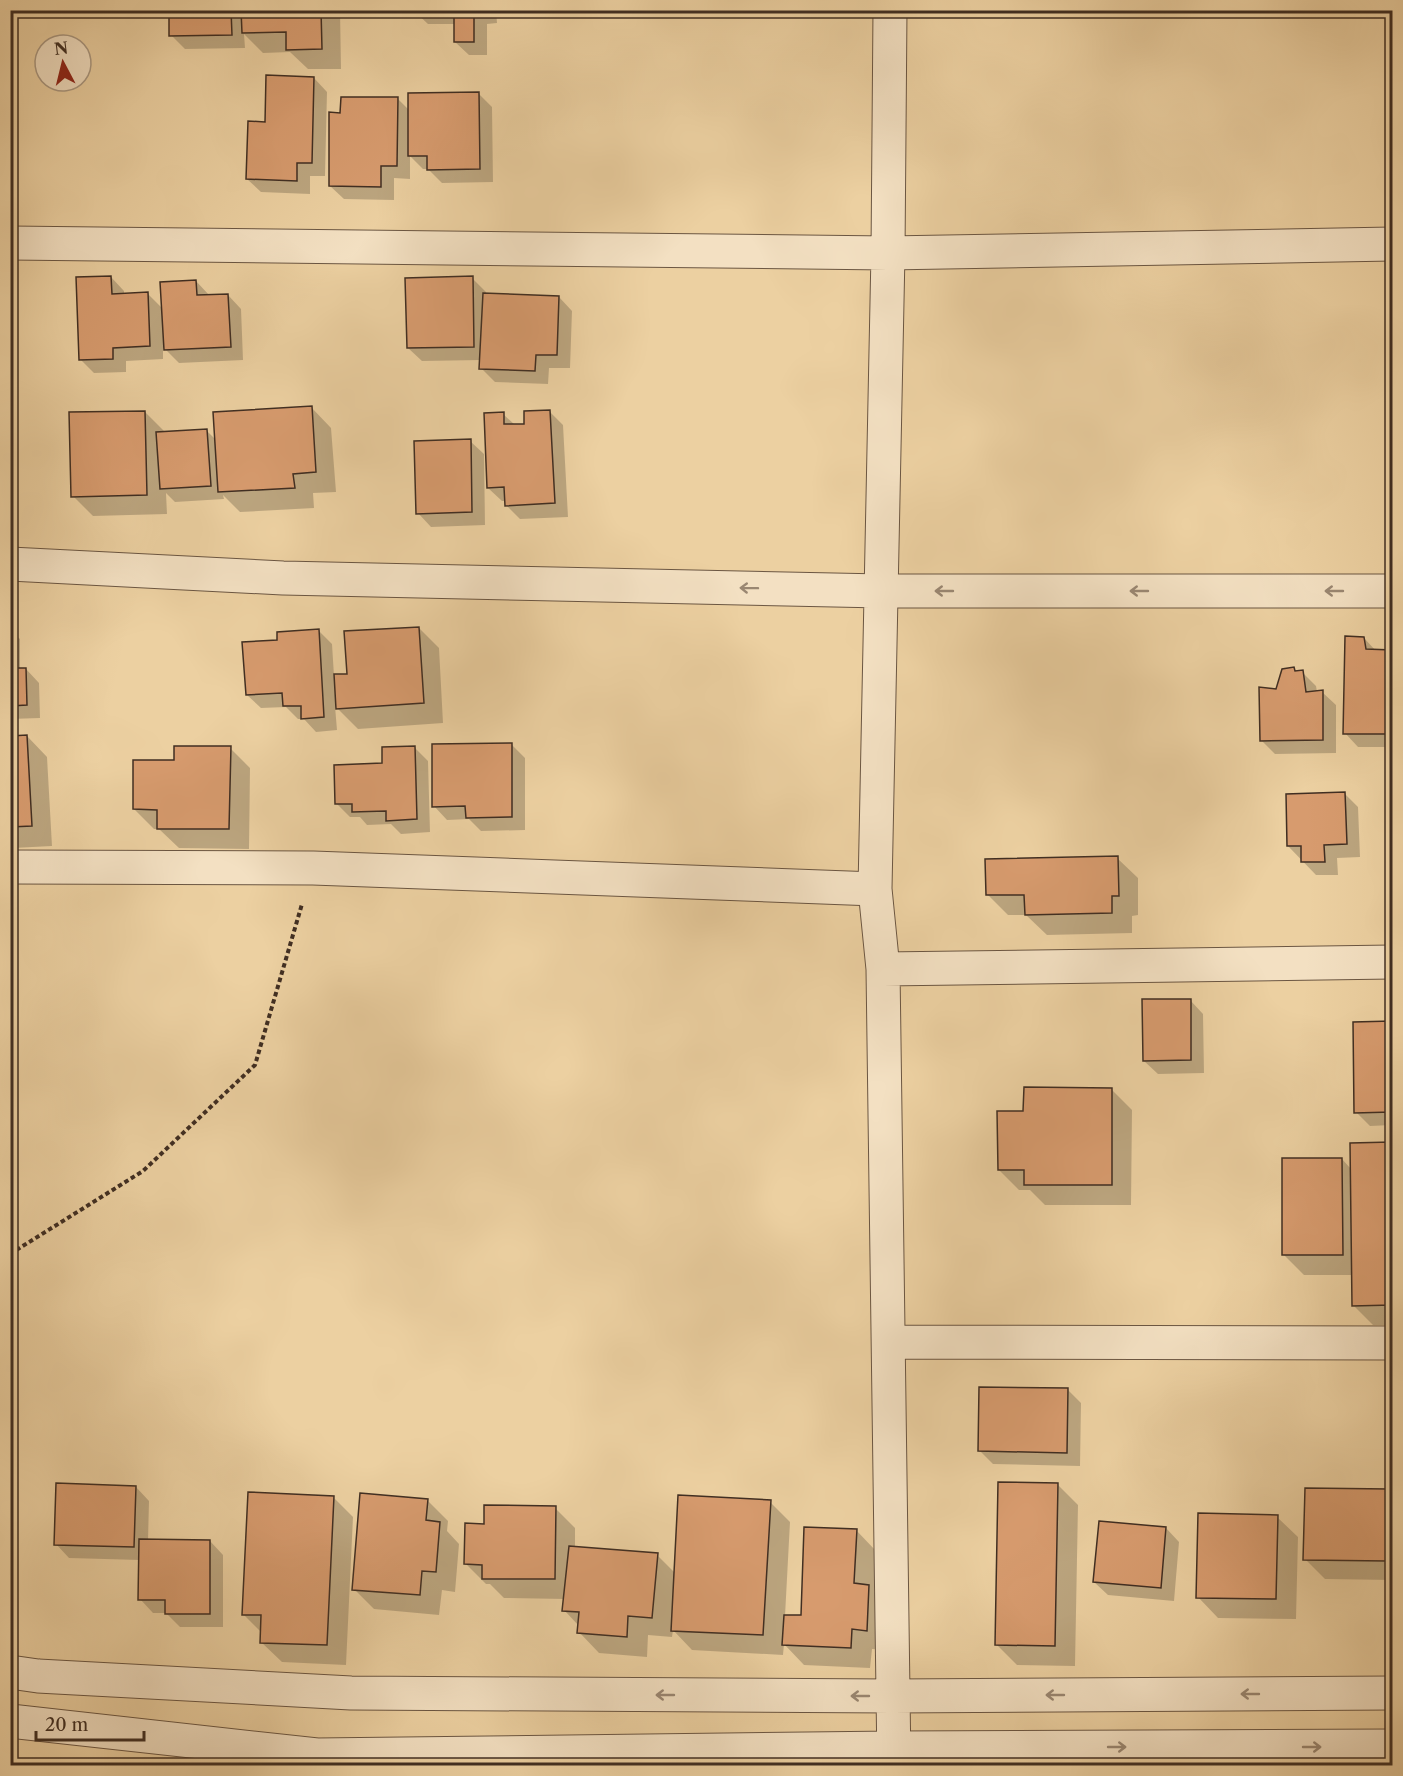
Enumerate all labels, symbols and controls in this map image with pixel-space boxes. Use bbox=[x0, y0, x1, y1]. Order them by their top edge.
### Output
north arrow bbox=[33, 33, 93, 93]
text: N bbox=[53, 37, 69, 59]
one-way arrow bbox=[740, 583, 760, 594]
one-way arrow bbox=[935, 585, 955, 597]
one-way arrow bbox=[1130, 585, 1150, 597]
one-way arrow bbox=[1325, 585, 1345, 597]
one-way arrow bbox=[1241, 1688, 1261, 1700]
one-way arrow bbox=[656, 1689, 676, 1701]
one-way arrow bbox=[1046, 1689, 1066, 1701]
one-way arrow bbox=[851, 1690, 871, 1702]
scale bar bbox=[36, 1704, 144, 1742]
text: 20 m bbox=[45, 1714, 89, 1736]
one-way arrow bbox=[1107, 1741, 1127, 1753]
one-way arrow bbox=[1302, 1741, 1322, 1753]

